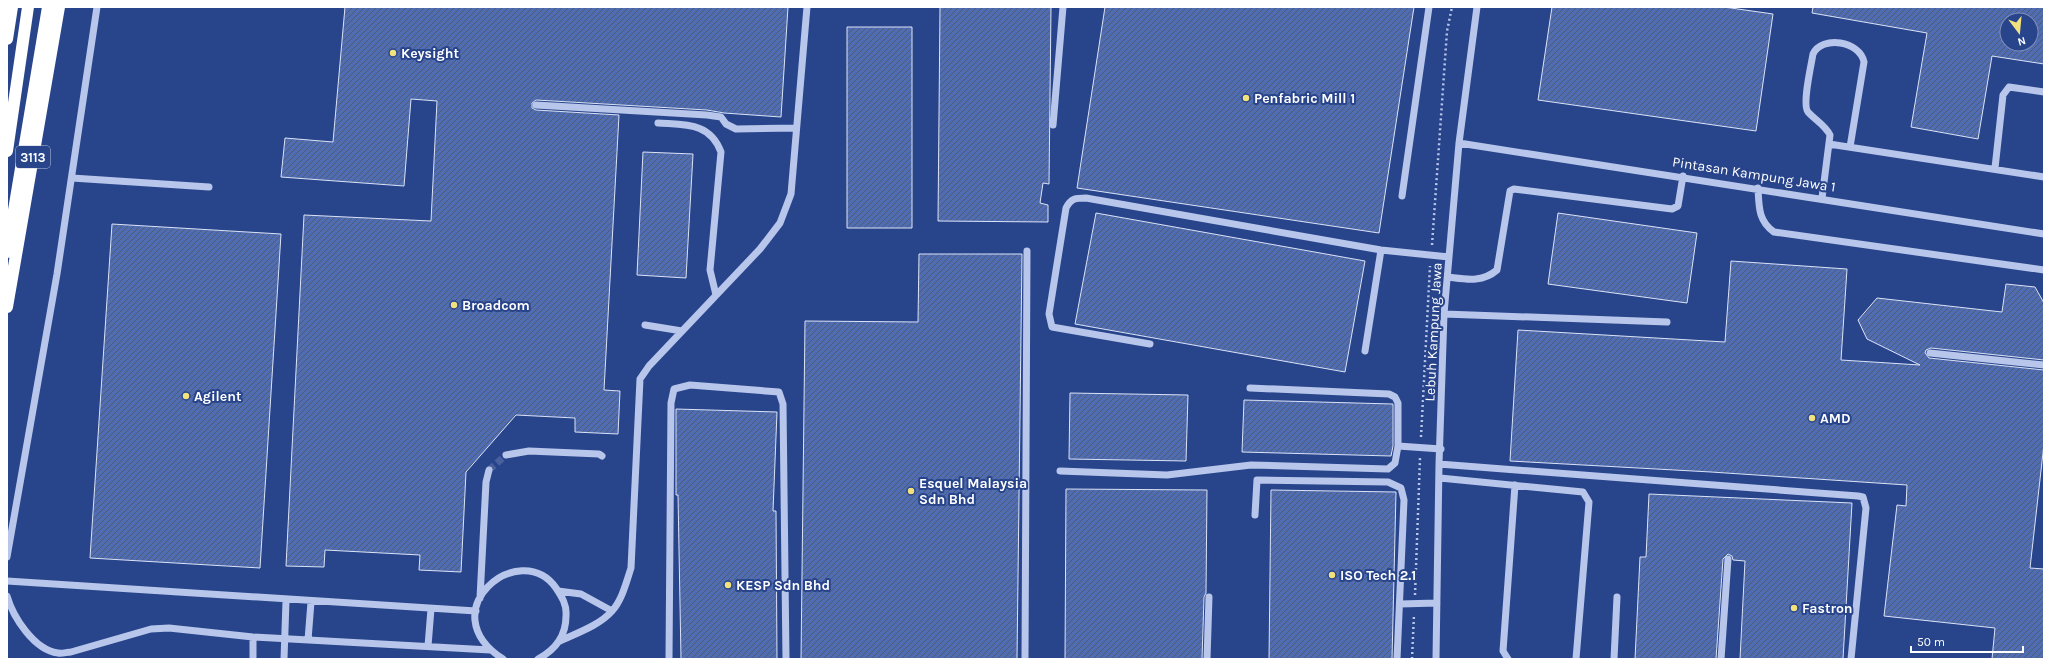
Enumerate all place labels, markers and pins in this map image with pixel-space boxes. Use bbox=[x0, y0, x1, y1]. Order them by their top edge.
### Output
place label: Keysight bbox=[401, 45, 459, 62]
marker: Keysight bbox=[388, 48, 398, 58]
place label: Penfabric Mill 1 bbox=[1254, 90, 1355, 107]
marker: Penfabric Mill 1 bbox=[1241, 93, 1251, 103]
place label: Broadcom bbox=[462, 297, 530, 314]
marker: Broadcom bbox=[449, 300, 459, 310]
place label: Agilent bbox=[194, 388, 242, 405]
marker: Agilent bbox=[181, 391, 191, 401]
place label: AMD bbox=[1820, 410, 1851, 427]
marker: AMD bbox=[1807, 413, 1817, 423]
place label: Esquel Malaysia Sdn Bhd bbox=[919, 475, 1027, 508]
marker: Esquel Malaysia Sdn Bhd bbox=[906, 486, 916, 496]
place label: ISO Tech 2.1 bbox=[1340, 567, 1416, 584]
marker: ISO Tech 2.1 bbox=[1327, 570, 1337, 580]
place label: KESP Sdn Bhd bbox=[736, 577, 830, 594]
marker: KESP Sdn Bhd bbox=[723, 580, 733, 590]
place label: Fastron bbox=[1802, 600, 1853, 617]
marker: Fastron bbox=[1789, 603, 1799, 613]

